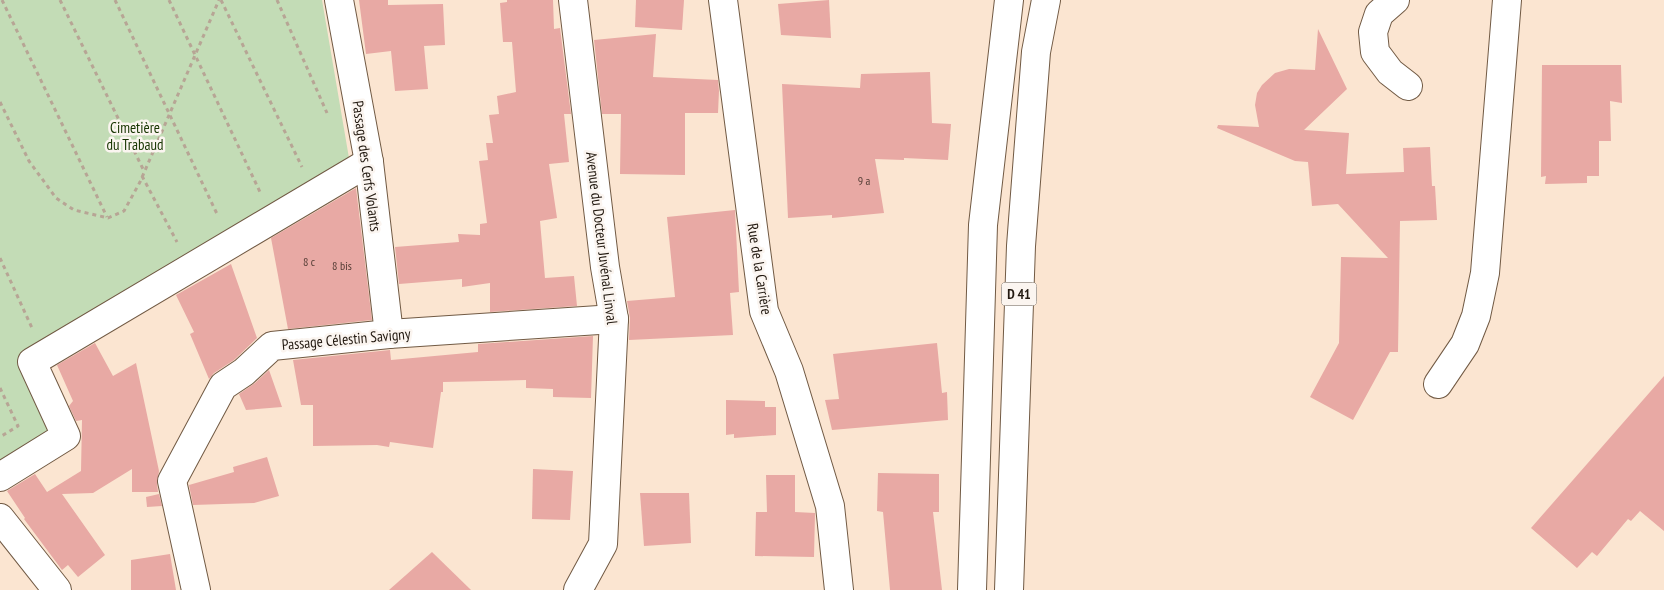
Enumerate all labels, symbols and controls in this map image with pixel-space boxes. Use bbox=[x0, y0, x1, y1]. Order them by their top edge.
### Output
street label: Passage des Cerfs Volants bbox=[348, 99, 386, 233]
park label: Cimetière du Trabaud bbox=[107, 118, 163, 154]
street label: Avenue du Docteur Juvénal Linval bbox=[582, 151, 622, 326]
house number: 9 a bbox=[858, 173, 871, 188]
street label: Rue de la Carrière bbox=[743, 222, 777, 316]
house number: 8 c bbox=[303, 254, 316, 269]
house number: 8 bis bbox=[332, 258, 352, 273]
road number: D 41 bbox=[1002, 282, 1036, 306]
street label: Passage Célestin Savigny bbox=[281, 324, 411, 354]

